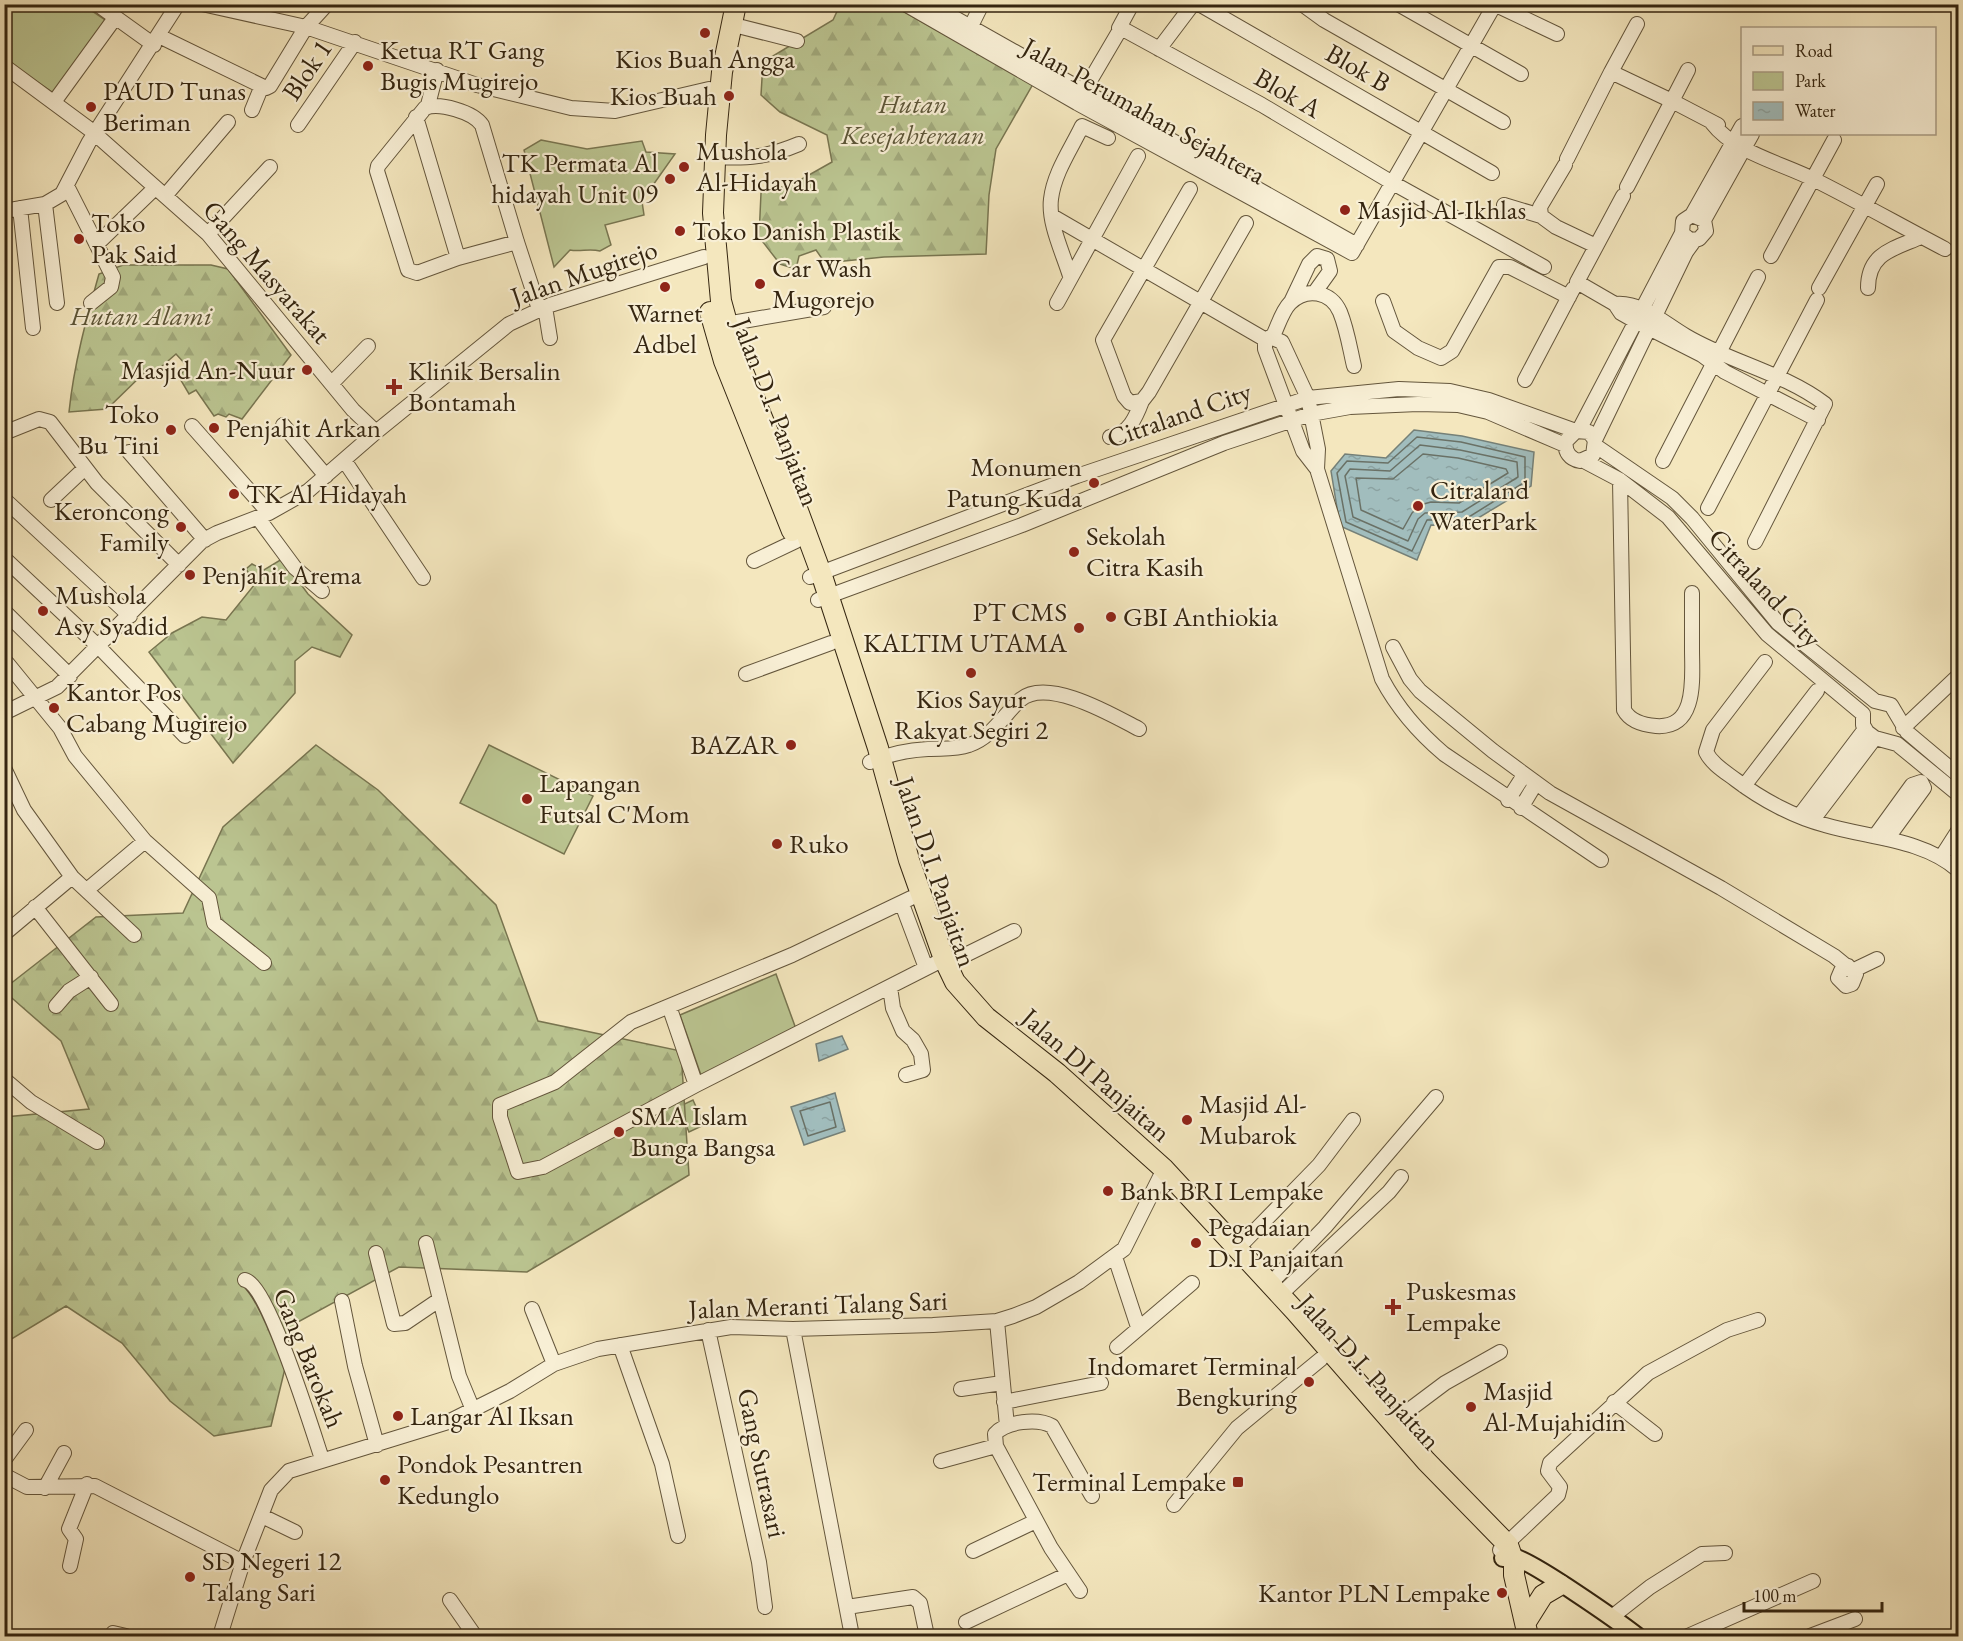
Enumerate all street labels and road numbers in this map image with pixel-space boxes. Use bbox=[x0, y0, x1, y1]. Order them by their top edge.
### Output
street label: Jalan Perumahan Sejahtera bbox=[1015, 28, 1272, 192]
street label: Blok 1 bbox=[274, 32, 340, 107]
street label: Blok B bbox=[1320, 35, 1397, 100]
street label: Blok A bbox=[1248, 59, 1328, 126]
street label: Gang Masyarakat bbox=[196, 193, 340, 351]
street label: Jalan Mugirejo bbox=[504, 231, 662, 315]
street label: Jalan D.I. Panjaitan bbox=[724, 311, 828, 511]
street label: Citraland City bbox=[1102, 373, 1256, 456]
street label: Citraland City bbox=[1701, 521, 1830, 655]
street label: Jalan D.I. Panjaitan bbox=[887, 770, 985, 972]
street label: Jalan DI Panjaitan bbox=[1013, 999, 1179, 1149]
street label: Jalan Meranti Talang Sari bbox=[686, 1282, 949, 1327]
street label: Gang Barokah bbox=[266, 1283, 353, 1433]
street label: Jalan D.I. Panjaitan bbox=[1288, 1285, 1449, 1457]
street label: Gang Sutrasari bbox=[730, 1385, 795, 1541]

